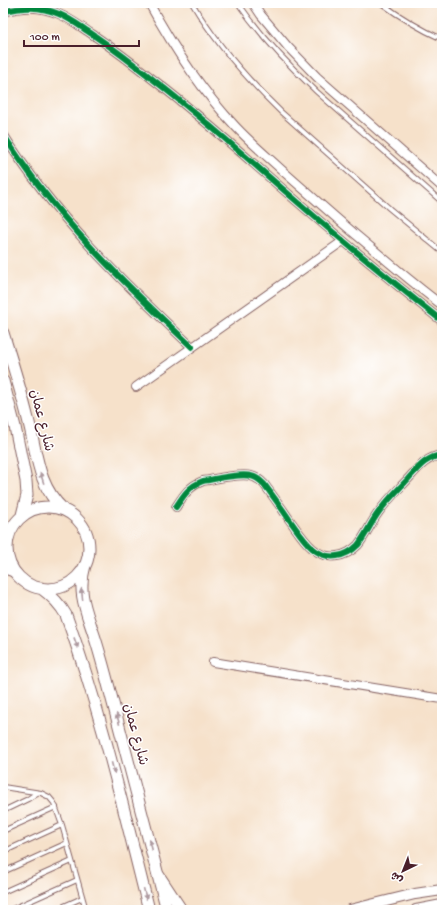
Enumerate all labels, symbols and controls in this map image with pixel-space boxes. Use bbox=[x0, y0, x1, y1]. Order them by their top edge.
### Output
scale bar bbox=[24, 22, 139, 48]
text: 100 m bbox=[29, 31, 60, 45]
street label: شارع عمان bbox=[25, 388, 57, 453]
one-way arrow bbox=[39, 471, 45, 483]
one-way arrow bbox=[79, 588, 85, 600]
one-way arrow bbox=[74, 638, 80, 650]
street label: شارع عمان bbox=[118, 702, 151, 768]
one-way arrow bbox=[115, 713, 121, 725]
one-way arrow bbox=[110, 762, 116, 774]
one-way arrow bbox=[147, 839, 153, 851]
north arrow bbox=[383, 851, 423, 891]
text: ش bbox=[389, 868, 406, 885]
one-way arrow bbox=[142, 888, 148, 900]

